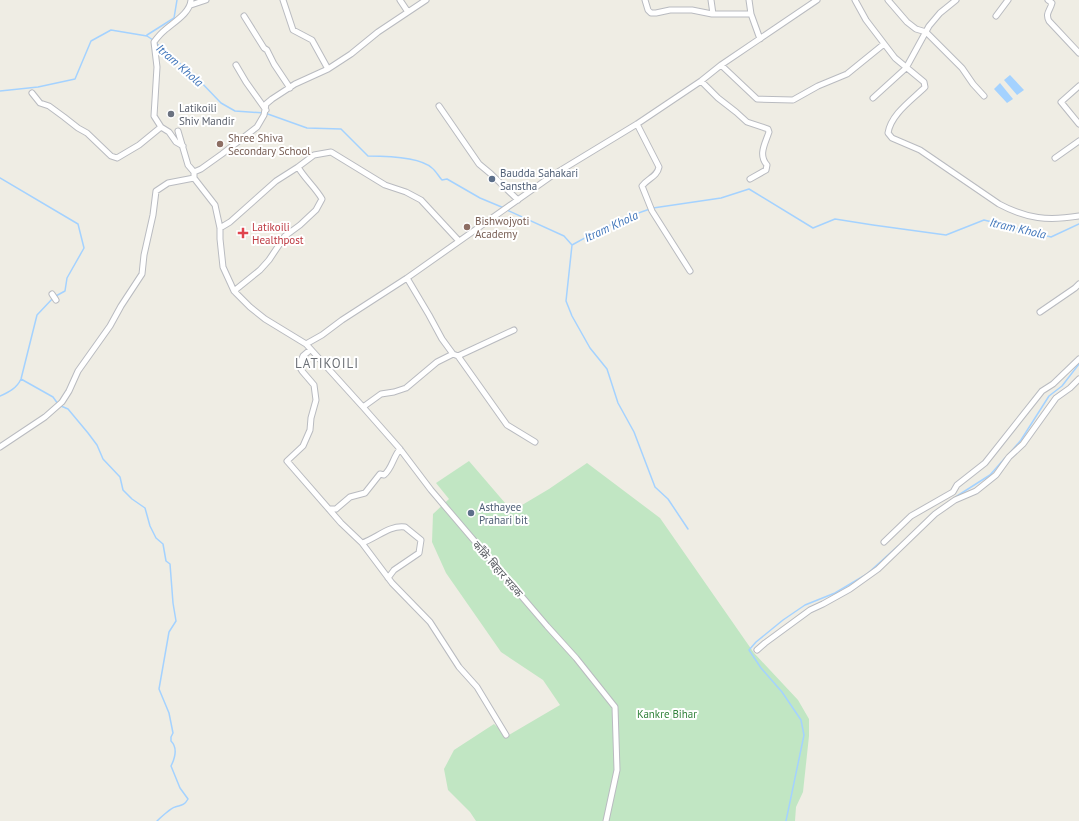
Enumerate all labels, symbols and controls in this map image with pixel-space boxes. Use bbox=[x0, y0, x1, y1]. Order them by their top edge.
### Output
water label: Itram Khola bbox=[153, 40, 207, 90]
place label: Latikoili Shiv Mandir bbox=[179, 101, 235, 128]
marker: Latikoili Shiv Mandir bbox=[166, 109, 176, 119]
place label: Shree Shiva Secondary School bbox=[228, 131, 311, 158]
marker: Shree Shiva Secondary School bbox=[215, 139, 225, 149]
place label: Baudda Sahakari Sanstha bbox=[500, 166, 578, 193]
marker: Baudda Sahakari Sanstha bbox=[487, 174, 497, 184]
water label: Itram Khola bbox=[582, 207, 640, 245]
place label: Bishwojyoti Academy bbox=[475, 214, 529, 241]
water label: Itram Khola bbox=[988, 214, 1048, 242]
place label: Latikoili Healthpost bbox=[252, 220, 304, 247]
marker: Bishwojyoti Academy bbox=[462, 222, 472, 232]
marker: Latikoili Healthpost bbox=[237, 227, 249, 239]
district label: LATIKOILI bbox=[295, 355, 359, 372]
place label: Asthayee Prahari bit bbox=[479, 500, 528, 527]
marker: Asthayee Prahari bit bbox=[466, 508, 476, 518]
street label: काँक्रे बिहार सडक bbox=[470, 538, 527, 600]
park label: Kankre Bihar bbox=[637, 707, 697, 721]

